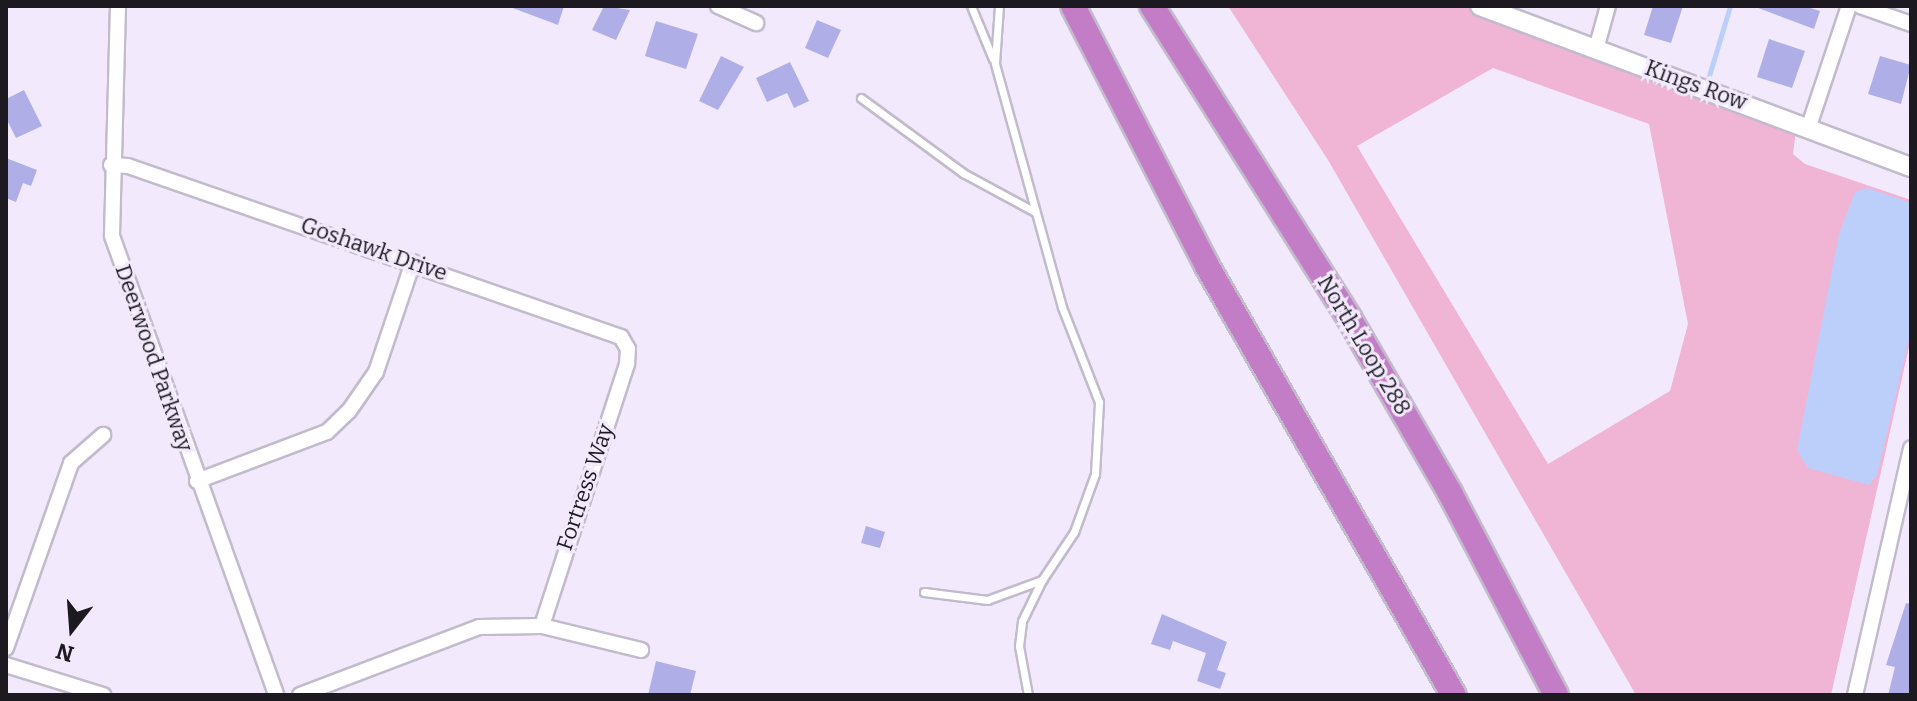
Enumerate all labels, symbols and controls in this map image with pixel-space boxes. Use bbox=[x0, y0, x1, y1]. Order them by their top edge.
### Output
street label: Kings Row bbox=[1641, 54, 1751, 116]
street label: Goshawk Drive bbox=[297, 212, 451, 286]
street label: Deerwood Parkway bbox=[110, 261, 198, 455]
street label: North Loop 288 bbox=[1312, 270, 1416, 420]
street label: Fortress Way bbox=[551, 420, 619, 554]
north arrow bbox=[32, 589, 112, 669]
text: N bbox=[53, 637, 77, 668]

